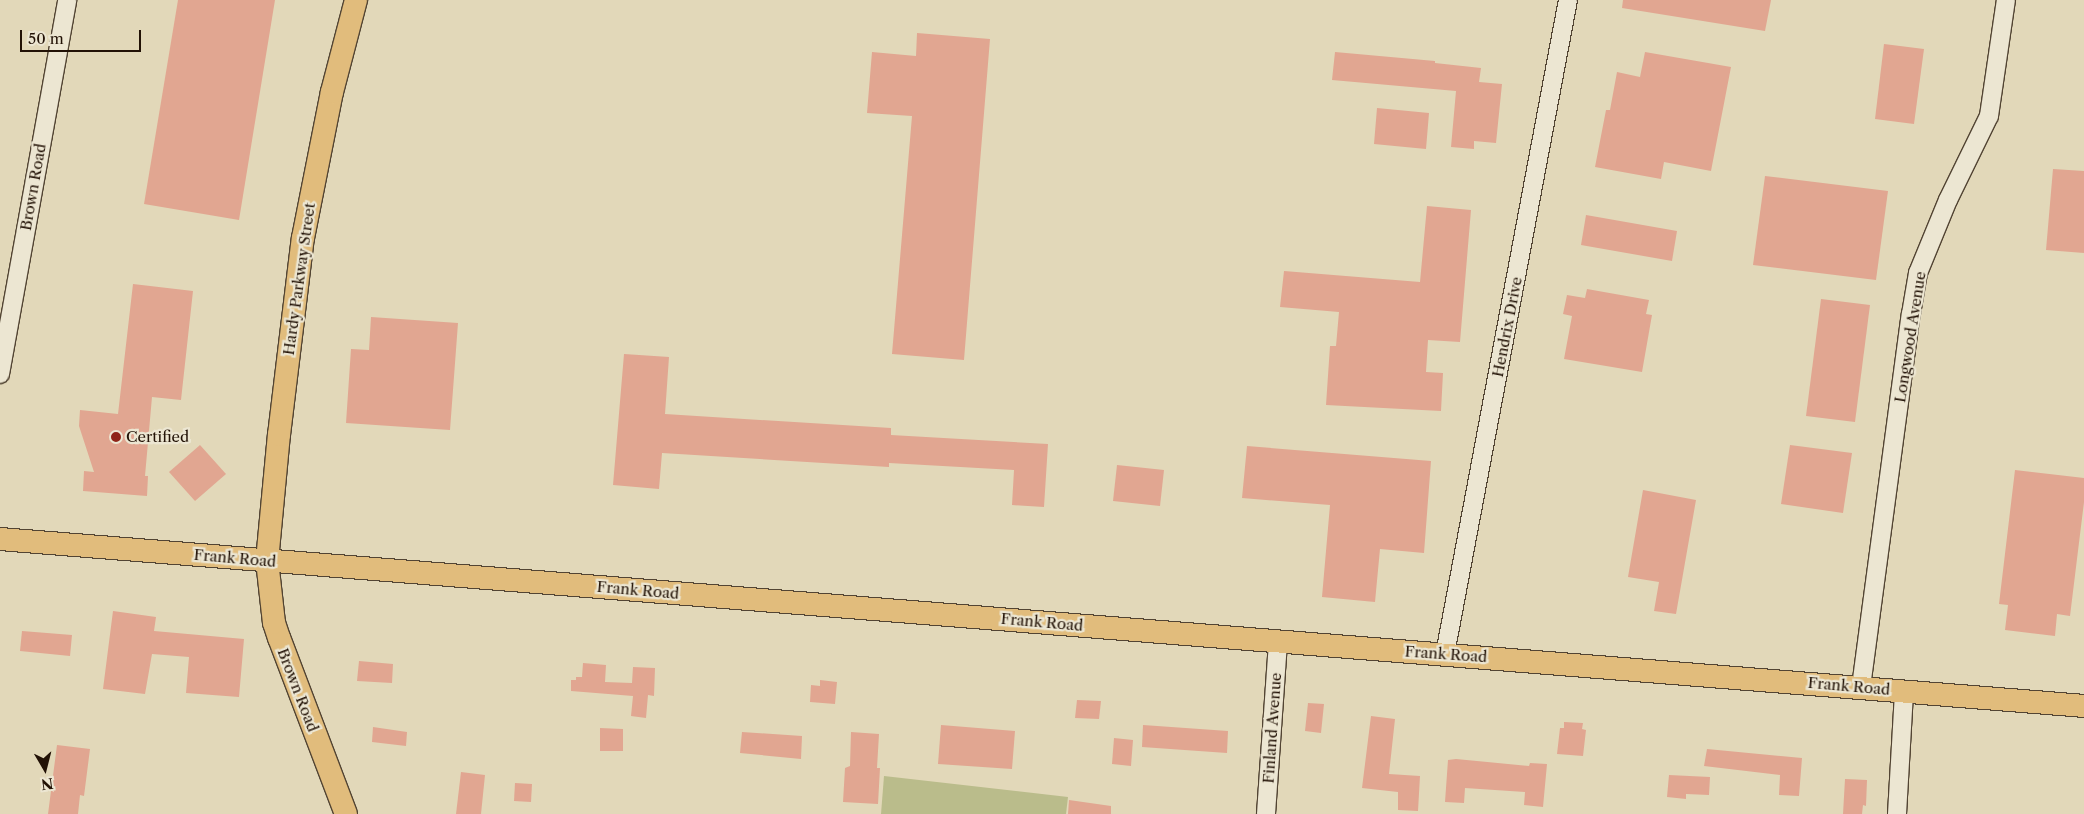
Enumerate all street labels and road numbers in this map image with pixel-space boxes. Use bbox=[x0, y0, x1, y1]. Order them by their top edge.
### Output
street label: Brown Road bbox=[16, 142, 50, 232]
street label: Hardy Parkway Street bbox=[279, 201, 319, 357]
street label: Longwood Avenue bbox=[1891, 270, 1929, 404]
street label: Hendrix Drive bbox=[1488, 275, 1526, 379]
street label: Frank Road bbox=[193, 545, 277, 571]
street label: Frank Road bbox=[596, 577, 680, 603]
street label: Frank Road bbox=[1000, 609, 1084, 635]
street label: Frank Road bbox=[1404, 642, 1488, 666]
street label: Brown Road bbox=[274, 646, 322, 734]
street label: Finland Avenue bbox=[1259, 672, 1285, 784]
street label: Frank Road bbox=[1807, 673, 1891, 699]

